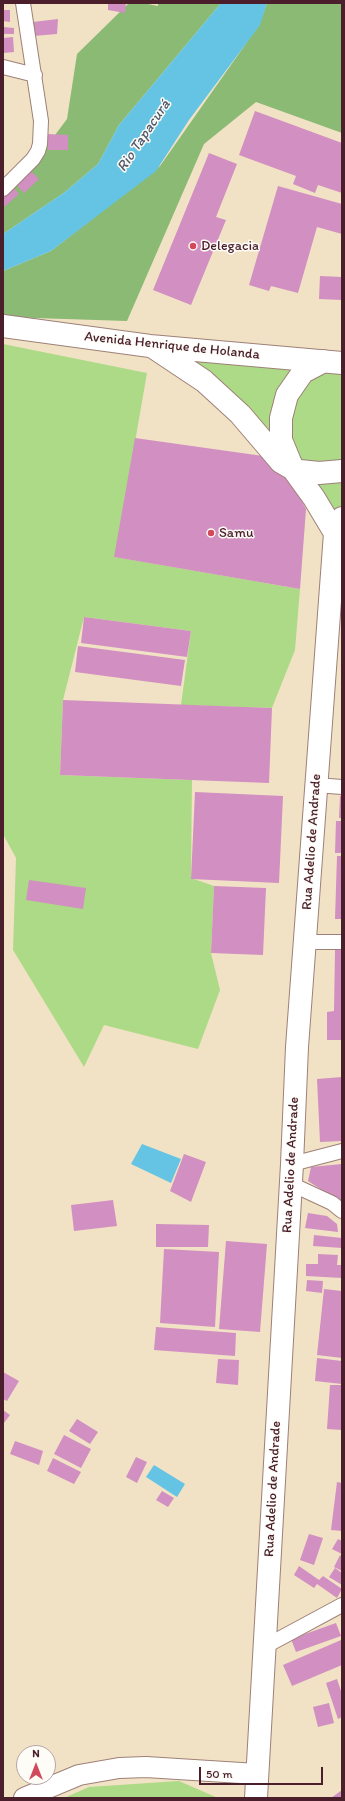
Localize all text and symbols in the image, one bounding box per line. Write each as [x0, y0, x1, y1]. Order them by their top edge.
water label: Rio Tapacurá [113, 97, 175, 175]
place label: Delegacia [201, 238, 259, 254]
marker: Delegacia [188, 241, 198, 251]
street label: Avenida Henrique de Holanda [83, 328, 261, 364]
place label: Samu [219, 525, 254, 541]
marker: Samu [206, 528, 216, 538]
street label: Rua Adelio de Andrade [299, 773, 325, 911]
street label: Rua Adelio de Andrade [279, 1096, 303, 1234]
street label: Rua Adelio de Andrade [261, 1420, 285, 1558]
north arrow [16, 1745, 56, 1785]
text: N [32, 1747, 40, 1760]
scale bar [201, 1759, 325, 1785]
text: 50 m [206, 1767, 232, 1781]

